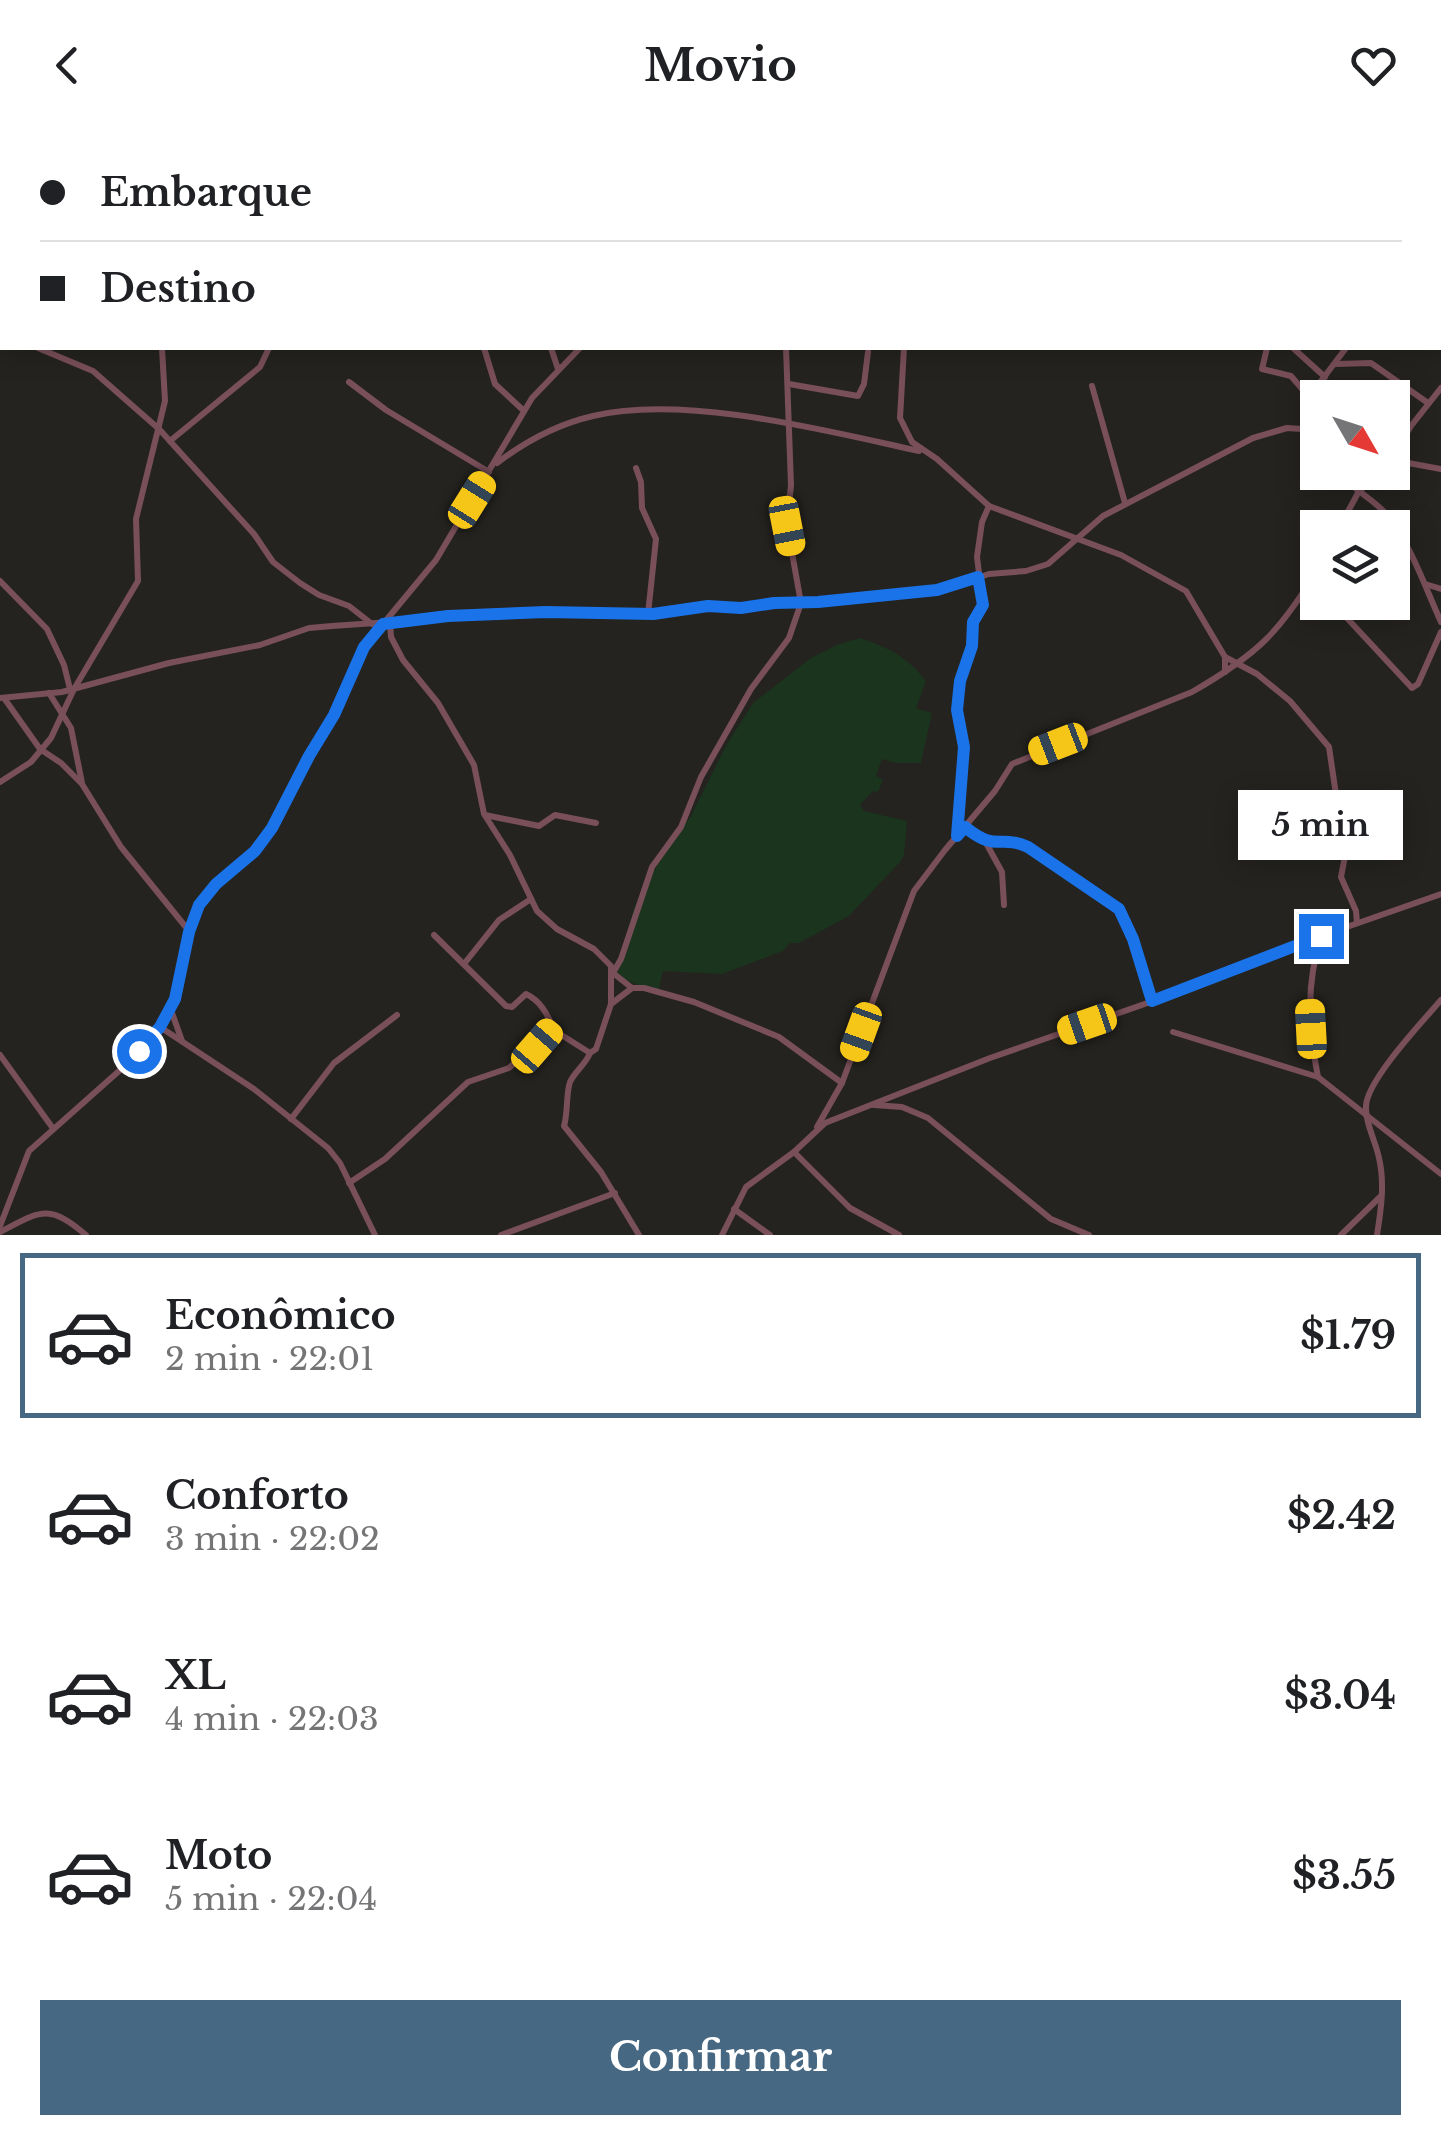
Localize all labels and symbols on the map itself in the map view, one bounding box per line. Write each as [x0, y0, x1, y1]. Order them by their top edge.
north arrow [1300, 380, 1410, 490]
car [443, 467, 501, 533]
car [767, 494, 807, 558]
car [1025, 719, 1091, 769]
callout: 5 min [1238, 791, 1404, 861]
route end [1299, 914, 1344, 959]
car [1294, 998, 1328, 1060]
car [837, 999, 885, 1065]
car [1054, 1000, 1120, 1048]
car [506, 1014, 568, 1078]
route start [117, 1029, 162, 1074]

